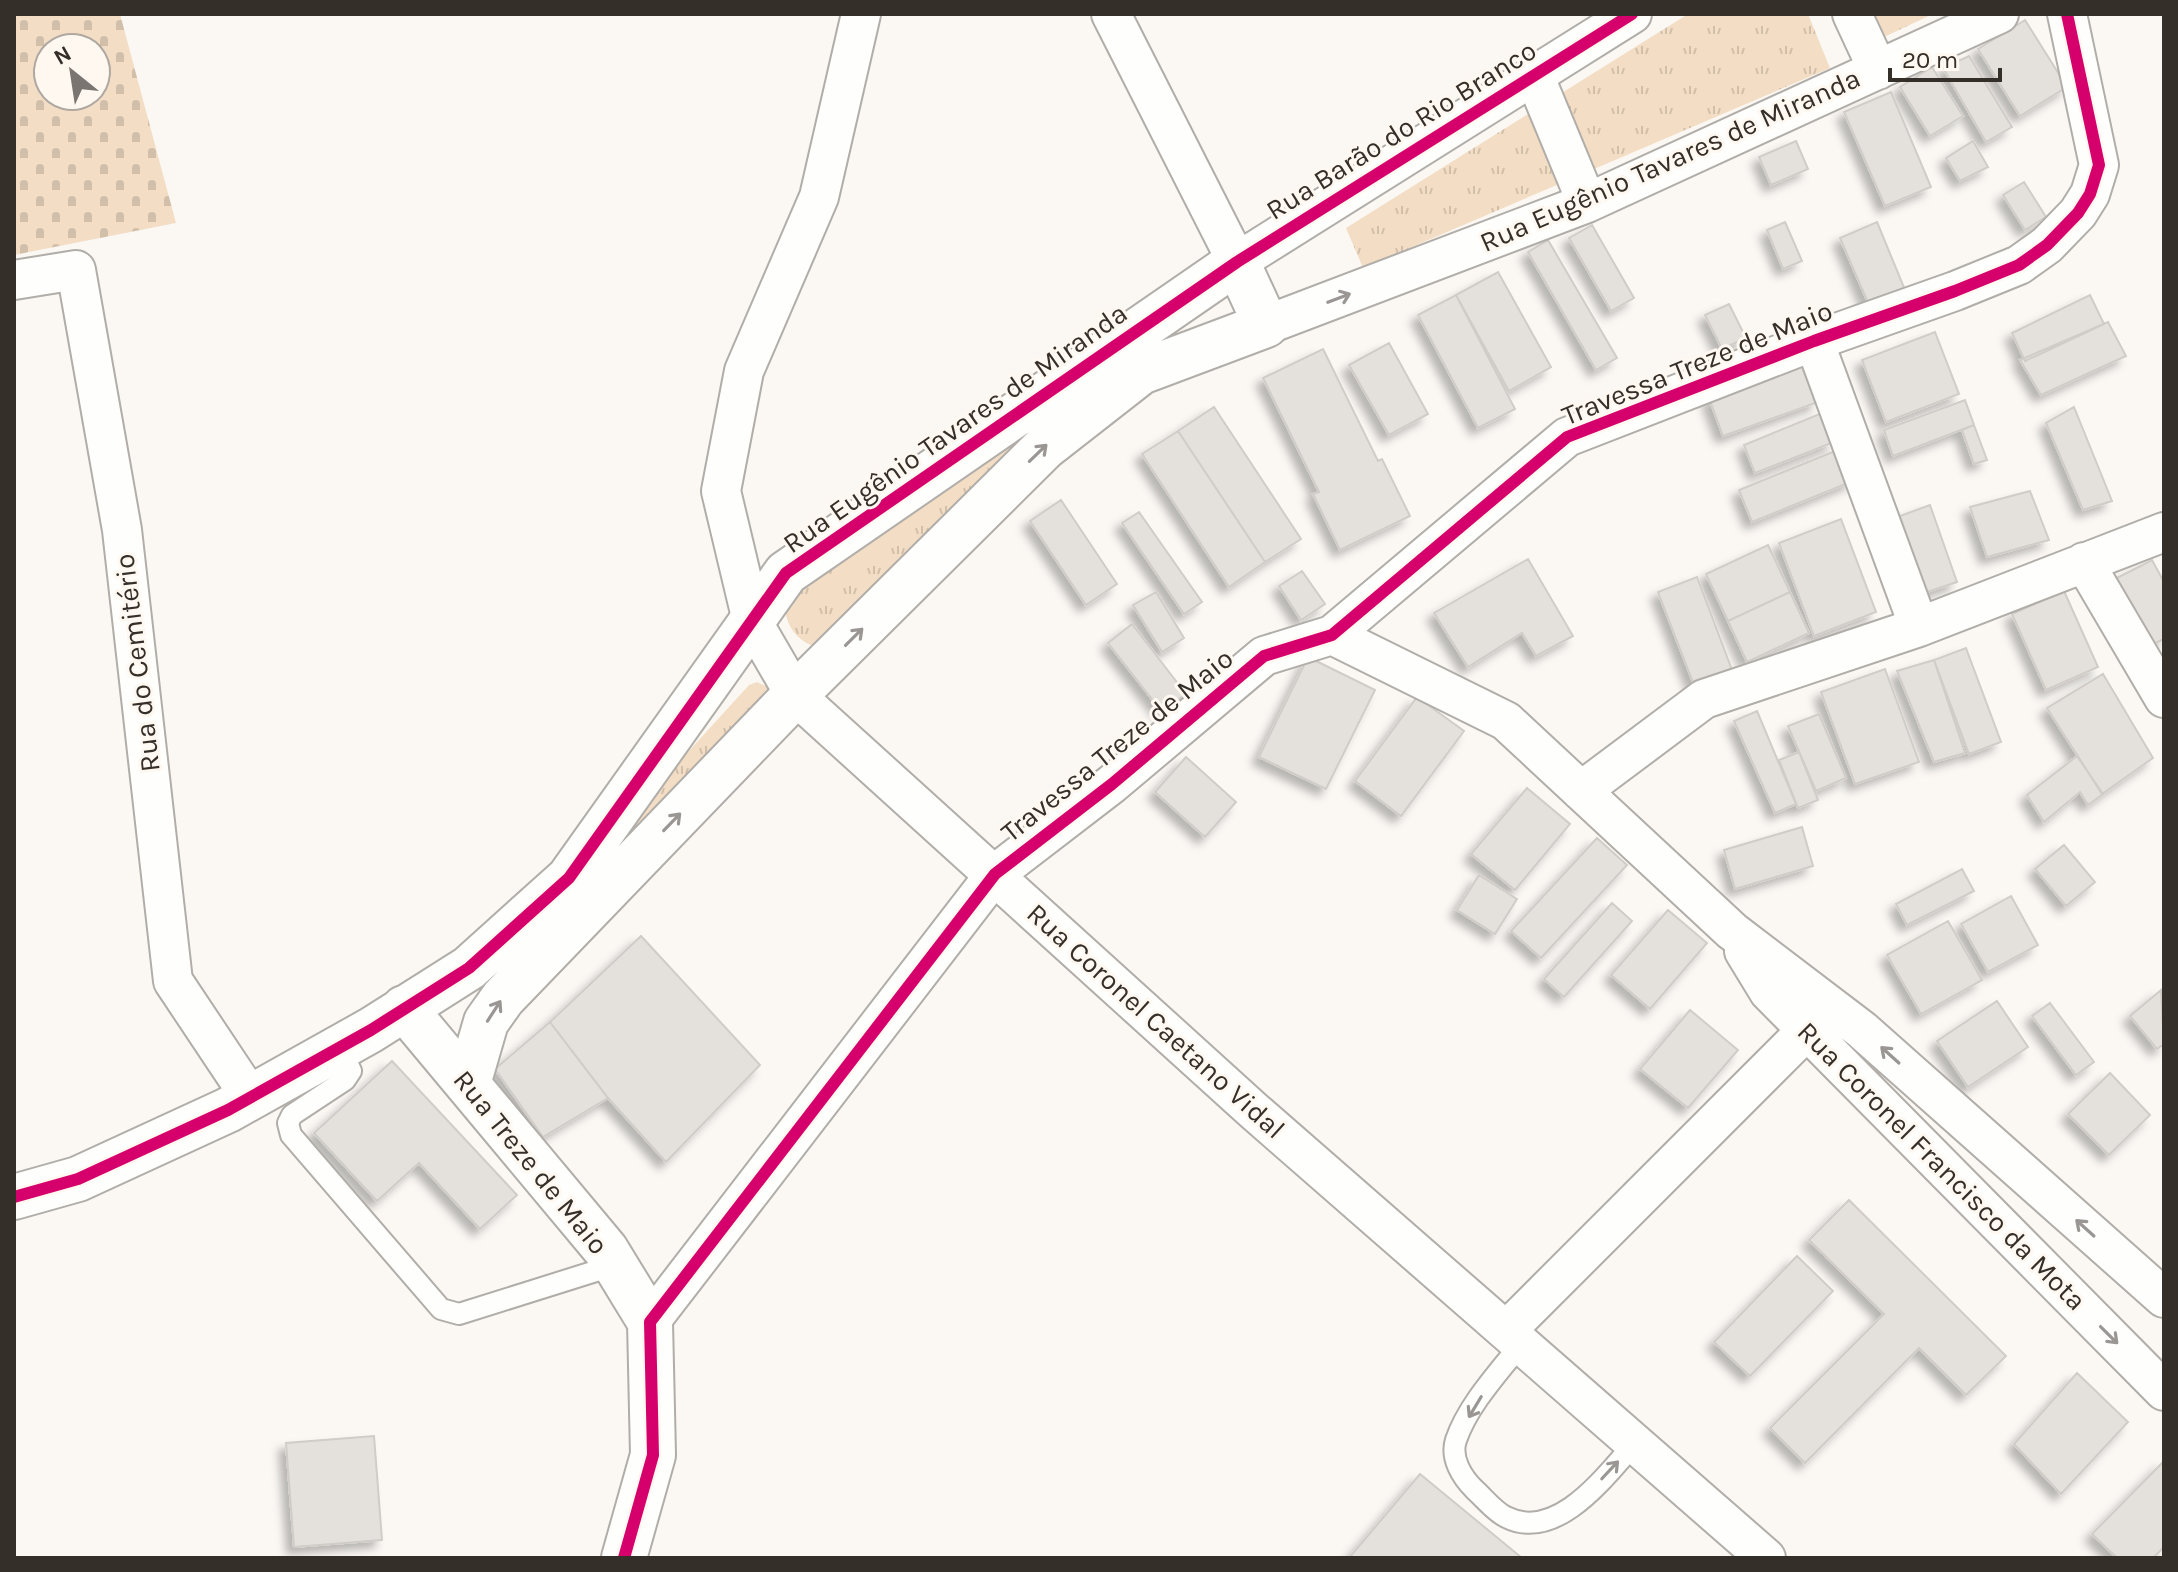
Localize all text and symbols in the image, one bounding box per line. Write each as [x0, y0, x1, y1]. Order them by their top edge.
north arrow [32, 32, 112, 112]
scale bar [1890, 32, 2000, 82]
street label: Rua Barão do Rio Branco [1260, 33, 1542, 227]
text: N [49, 40, 76, 71]
text: 20 m [1902, 46, 1958, 74]
street label: Rua Eugênio Tavares de Miranda [1475, 61, 1865, 259]
one-way arrow [1326, 290, 1351, 304]
street label: Travessa Treze de Maio [1557, 294, 1837, 432]
street label: Rua Eugênio Tavares de Miranda [777, 296, 1133, 560]
one-way arrow [1028, 444, 1048, 463]
street label: Rua do Cemitério [107, 552, 167, 774]
one-way arrow [844, 627, 864, 646]
street label: Travessa Treze de Maio [994, 641, 1240, 849]
one-way arrow [662, 813, 681, 833]
street label: Rua Coronel Caetano Vidal [1020, 896, 1292, 1146]
one-way arrow [486, 1001, 502, 1023]
street label: Rua Coronel Francisco da Mota [1791, 1015, 2093, 1317]
one-way arrow [1881, 1047, 1901, 1065]
street label: Rua Treze de Maio [447, 1063, 615, 1261]
one-way arrow [2075, 1219, 2095, 1237]
one-way arrow [2099, 1325, 2118, 1344]
one-way arrow [1466, 1395, 1483, 1417]
one-way arrow [1600, 1460, 1619, 1480]

